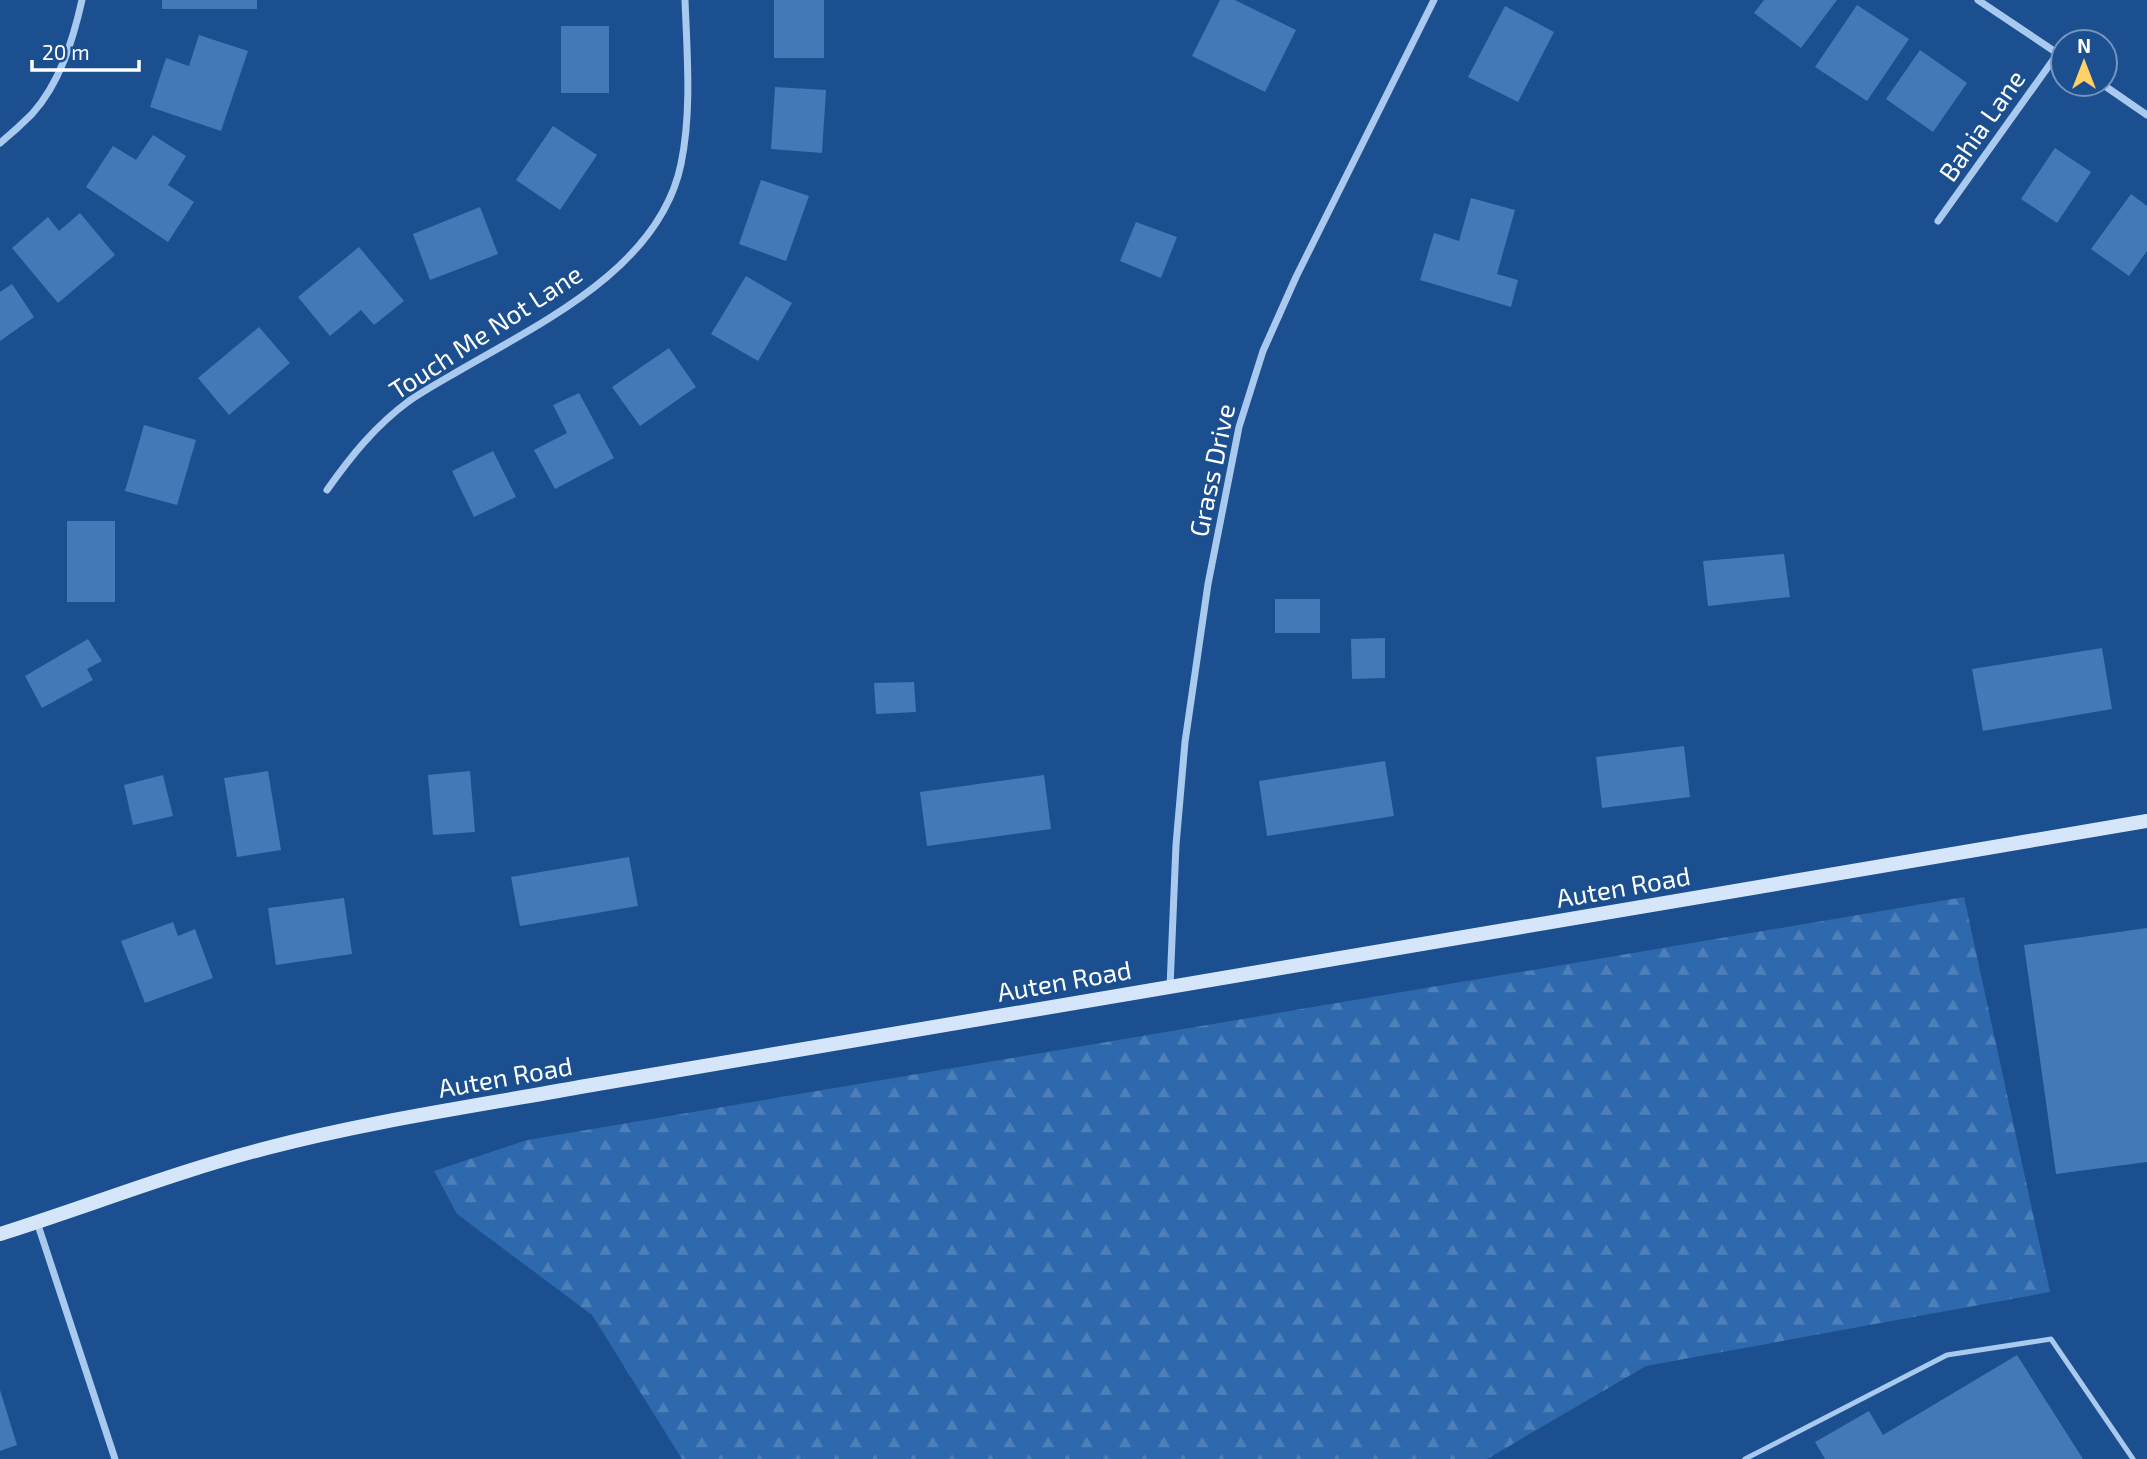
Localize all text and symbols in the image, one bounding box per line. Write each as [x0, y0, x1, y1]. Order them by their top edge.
scale bar [32, 28, 138, 72]
north arrow [2049, 28, 2119, 98]
text: N [2077, 34, 2091, 57]
text: 20 m [42, 39, 90, 64]
street label: Bahia Lane [1931, 63, 2031, 187]
street label: Touch Me Not Lane [383, 257, 587, 405]
street label: Grass Drive [1182, 401, 1240, 539]
street label: Auten Road [1554, 859, 1692, 913]
street label: Auten Road [995, 953, 1133, 1007]
street label: Auten Road [436, 1049, 574, 1103]

